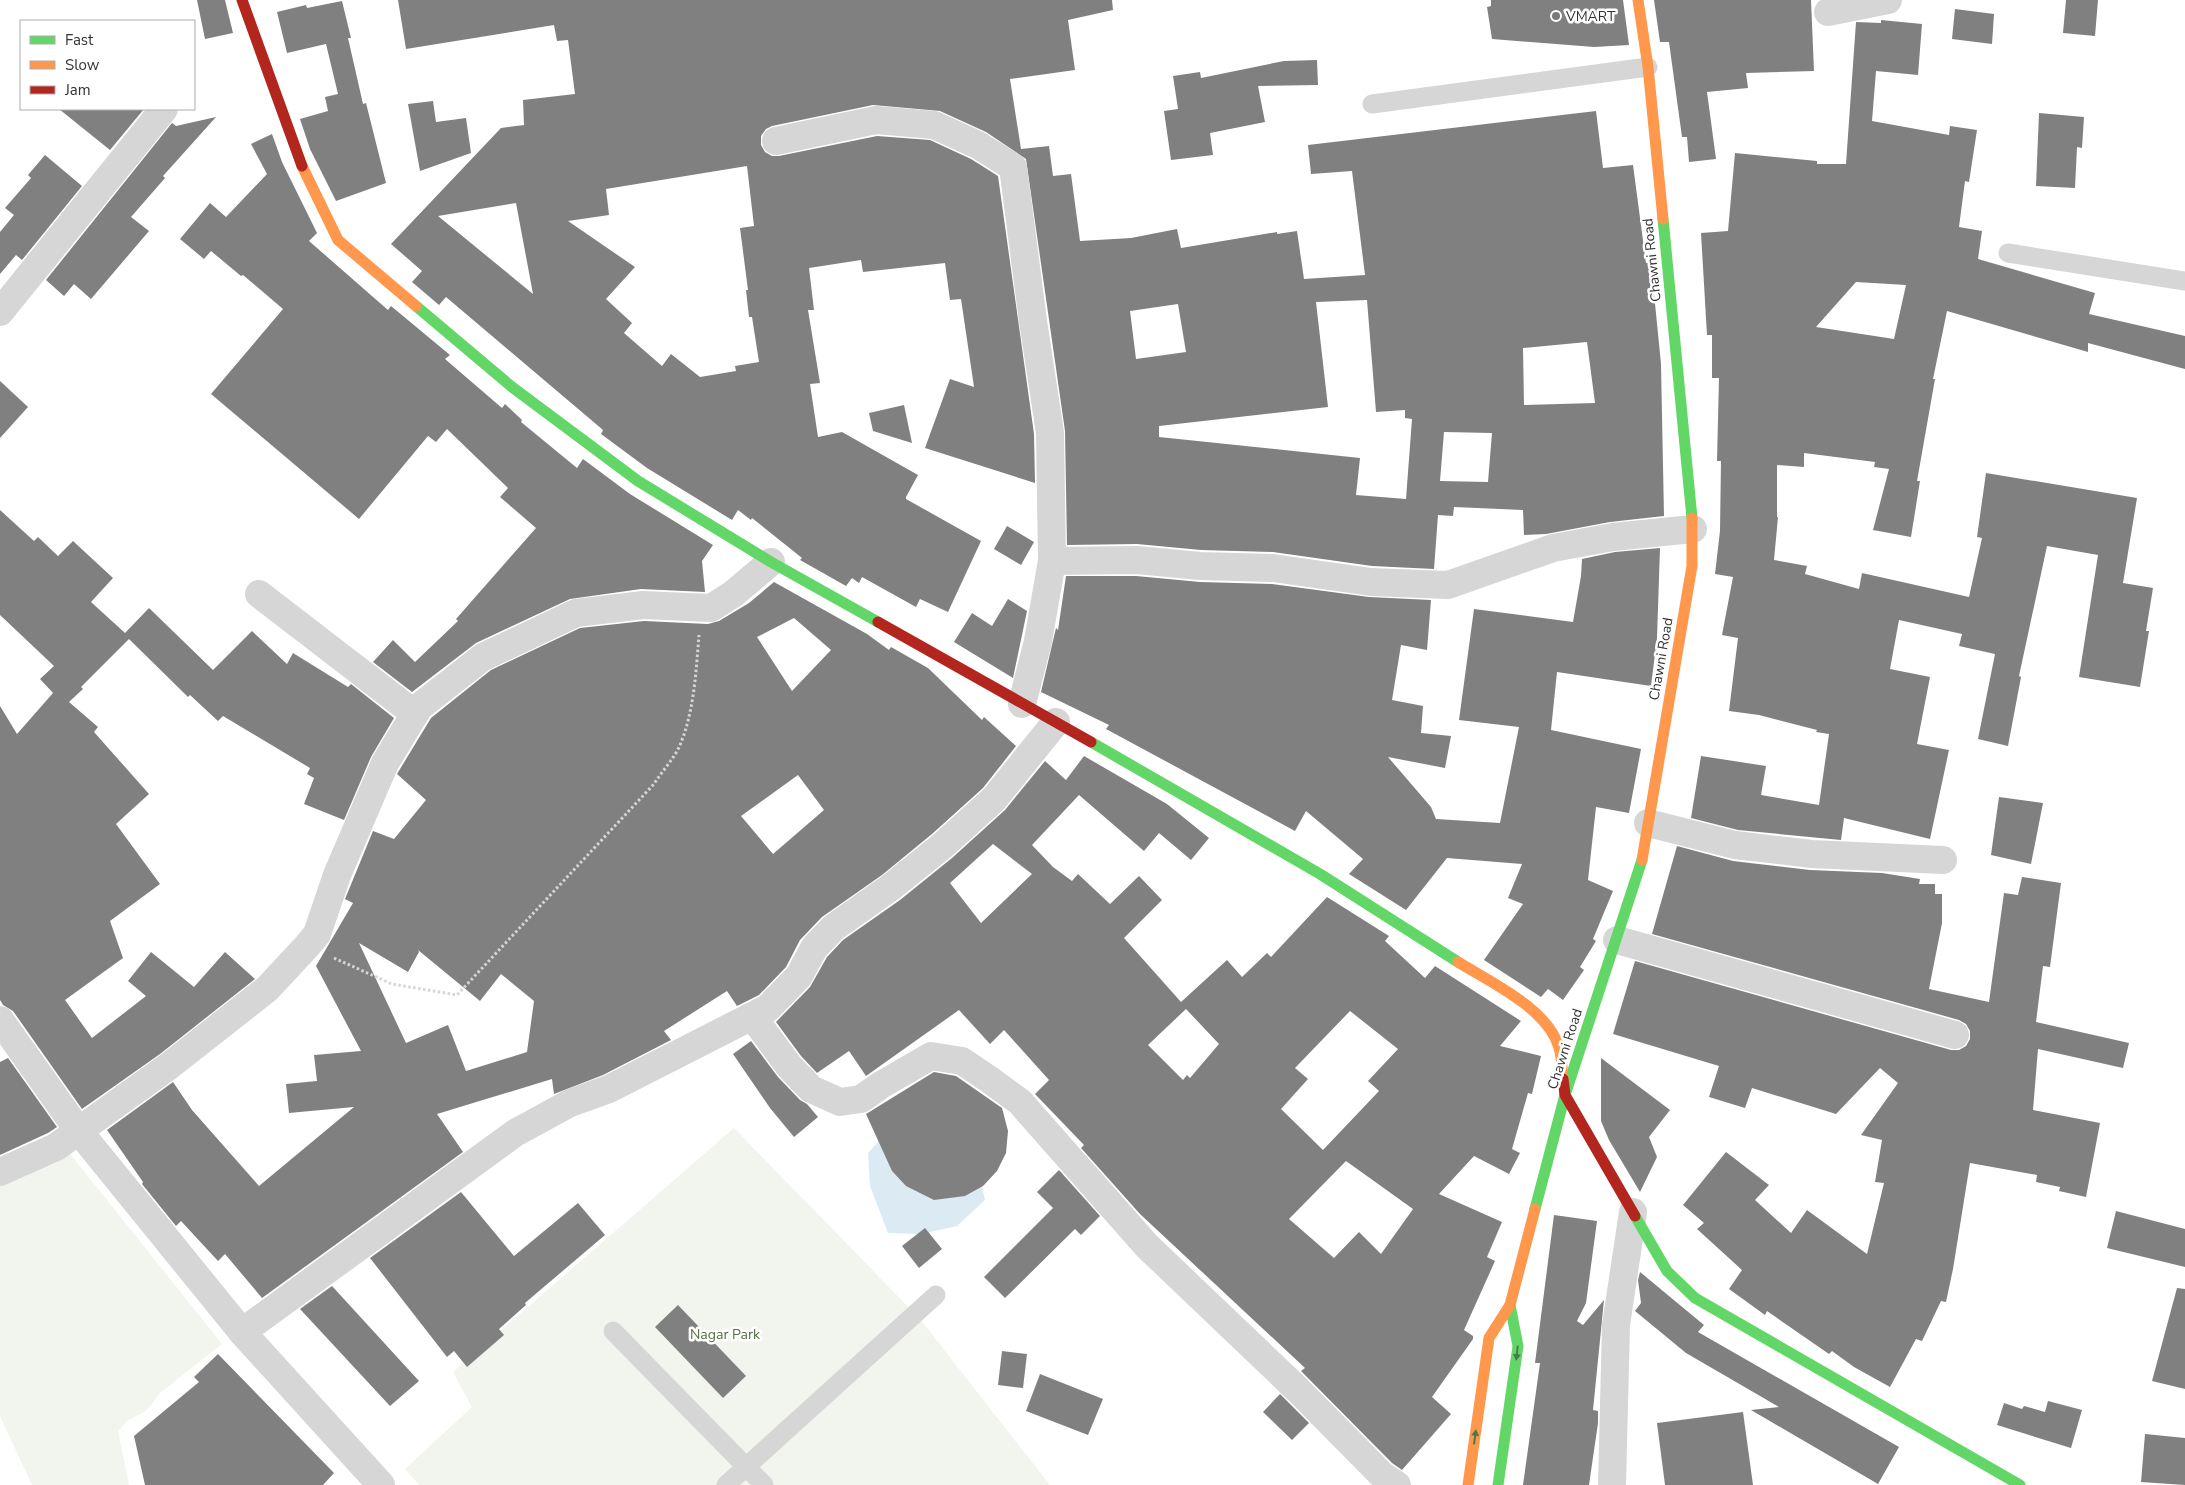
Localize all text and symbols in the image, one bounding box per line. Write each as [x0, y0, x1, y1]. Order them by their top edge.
place label: VMART [1565, 7, 1616, 26]
marker: VMART [1550, 10, 1562, 22]
legend [20, 20, 195, 110]
text: Fast [65, 30, 94, 50]
text: Slow [65, 55, 100, 75]
text: Jam [64, 80, 91, 100]
street label: Chawni Road [1638, 217, 1666, 303]
street label: Chawni Road [1644, 616, 1678, 702]
street label: Chawni Road [1543, 1006, 1587, 1092]
park label: Nagar Park [690, 1325, 761, 1344]
one-way arrow [1513, 1345, 1521, 1361]
one-way arrow [1471, 1428, 1479, 1444]

